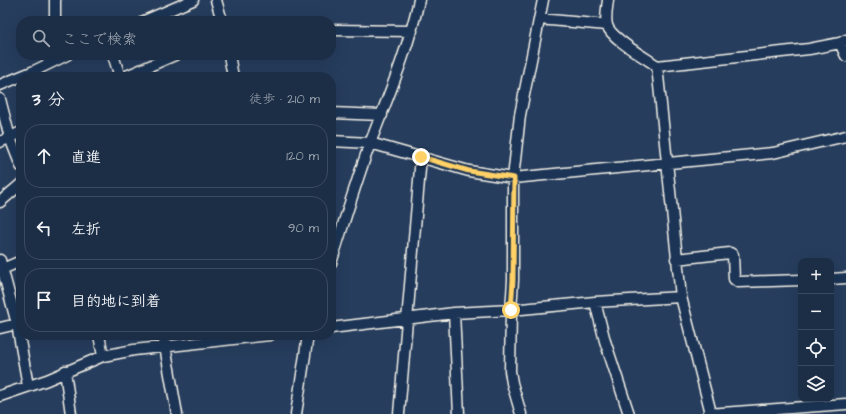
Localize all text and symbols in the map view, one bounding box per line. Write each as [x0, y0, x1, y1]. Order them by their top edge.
search box [16, 16, 336, 60]
icon: search [30, 27, 52, 49]
text: ここで検索 [62, 29, 137, 50]
text: 3 分 [32, 88, 64, 112]
text: 徒歩 · 210 m [249, 90, 320, 108]
icon: ahead [33, 145, 55, 167]
text: 直進 [71, 147, 101, 168]
text: 120 m [286, 147, 319, 165]
route end [412, 148, 430, 166]
icon: left [33, 217, 55, 239]
text: 左折 [71, 219, 101, 240]
text: 90 m [288, 219, 319, 237]
map controls [798, 258, 834, 402]
button: + [798, 258, 834, 294]
icon: arrive [33, 289, 55, 311]
text: 目的地に到着 [71, 291, 161, 312]
button: − [798, 294, 834, 330]
route start [502, 301, 520, 319]
button: locate [798, 330, 834, 366]
button: layers [798, 366, 834, 402]

